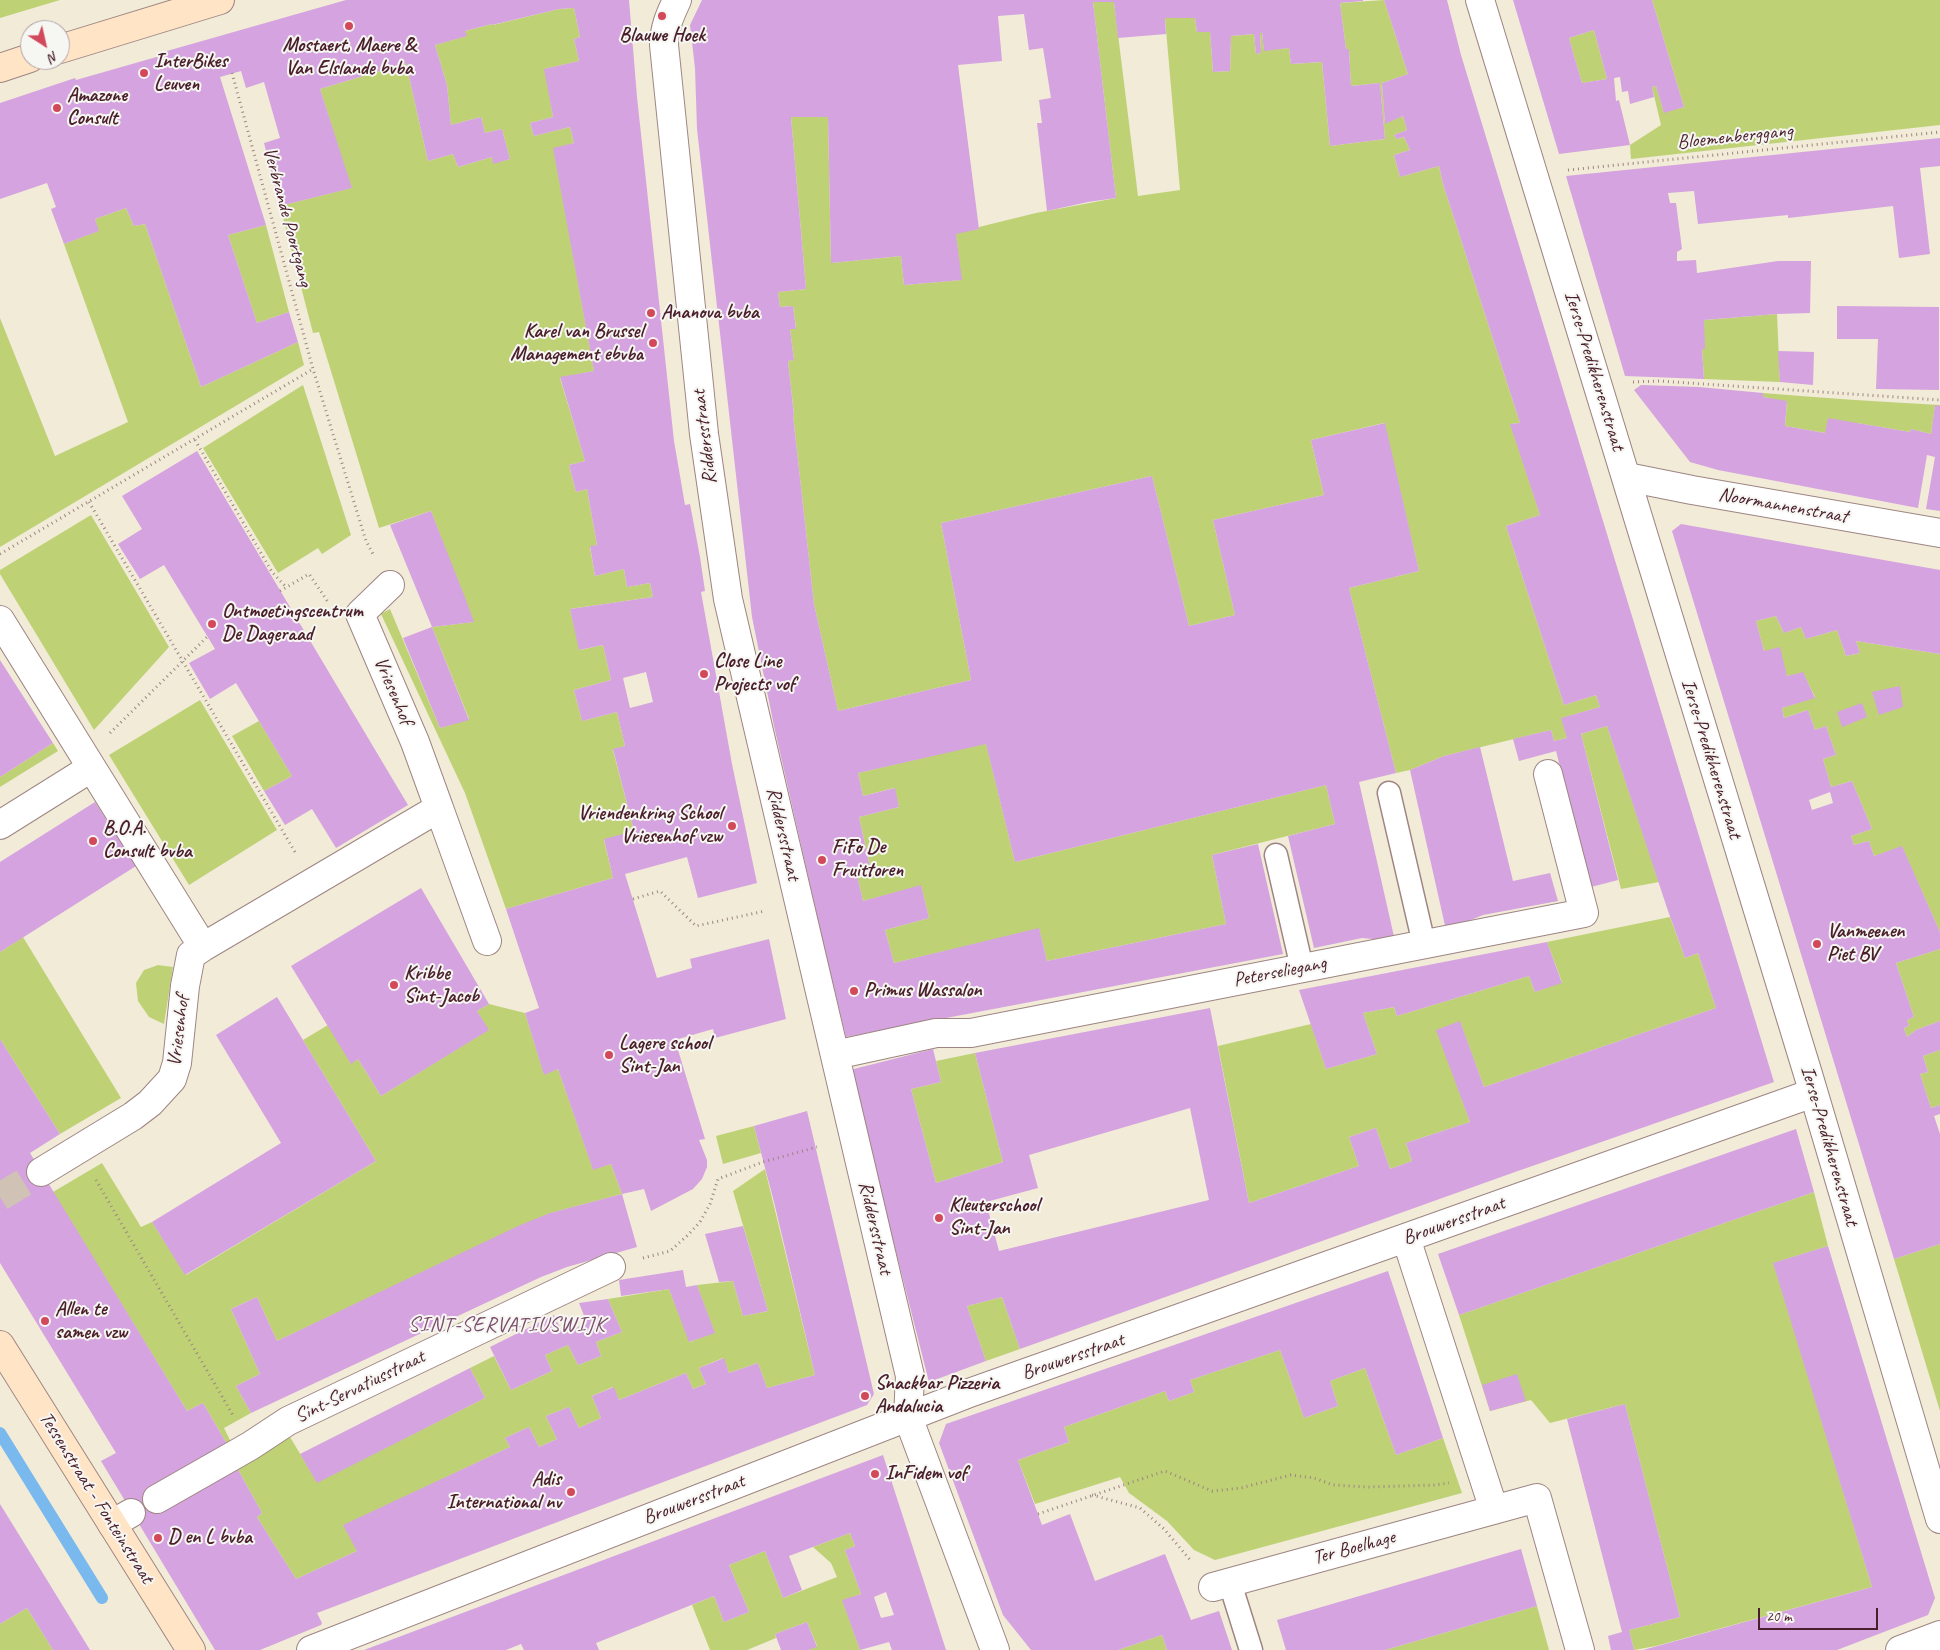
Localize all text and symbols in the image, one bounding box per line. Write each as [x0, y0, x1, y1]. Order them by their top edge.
marker: Blauwe Hoek [656, 10, 668, 22]
north arrow [20, 20, 70, 70]
marker: Mostaert, Maere & Van Elslande bvba [343, 20, 355, 32]
place label: Blauwe Hoek [619, 24, 705, 48]
place label: Mostaert, Maere & Van Elslande bvba [282, 34, 416, 81]
text: N [45, 47, 62, 66]
place label: InterBikes Leuven [154, 50, 227, 97]
marker: InterBikes Leuven [138, 67, 150, 79]
place label: Amazone Consult [67, 84, 127, 131]
marker: Amazone Consult [51, 102, 63, 114]
street label: Bloemenberggang [1676, 119, 1794, 155]
street label: Verbrande Poortgang [257, 145, 317, 289]
street label: Ierse-Predikherenstraat [1558, 289, 1630, 453]
place label: Ananova bvba [661, 301, 759, 325]
marker: Ananova bvba [645, 307, 657, 319]
place label: Karel van Brussel Management ebvba [510, 320, 643, 367]
marker: Karel van Brussel Management ebvba [647, 337, 659, 349]
street label: Riddersstraat [687, 388, 723, 486]
street label: Noormannenstraat [1717, 483, 1849, 529]
place label: Ontmoetingscentrum De Dageraad [222, 600, 363, 647]
marker: Ontmoetingscentrum De Dageraad [206, 618, 218, 630]
place label: Close Line Projects vof [714, 650, 795, 697]
street label: Vriesenhof [368, 653, 418, 729]
marker: Close Line Projects vof [698, 668, 710, 680]
street label: Ierse-Predikherenstraat [1675, 677, 1747, 841]
street label: Riddersstraat [761, 785, 805, 883]
place label: Vriendenkring School Vriesenhof vzw [578, 802, 722, 849]
place label: B.O.A. Consult bvba [103, 817, 192, 864]
marker: Vriendenkring School Vriesenhof vzw [726, 820, 738, 832]
marker: B.O.A. Consult bvba [87, 835, 99, 847]
place label: FiFo De Fruittoren [832, 836, 903, 883]
marker: FiFo De Fruittoren [816, 854, 828, 866]
place label: Vanmeenen Piet BV [1827, 920, 1905, 967]
marker: Vanmeenen Piet BV [1811, 938, 1823, 950]
street label: Peterseliegang [1232, 951, 1328, 993]
place label: Kribbe Sint-Jacob [404, 962, 479, 1009]
marker: Kribbe Sint-Jacob [388, 979, 400, 991]
place label: Primus Wassalon [864, 979, 982, 1003]
marker: Primus Wassalon [848, 985, 860, 997]
street label: Vriesenhof [163, 994, 195, 1068]
place label: Lagere school Sint-Jan [619, 1032, 711, 1079]
marker: Lagere school Sint-Jan [603, 1049, 615, 1061]
street label: Ierse-Predikherenstraat [1795, 1063, 1863, 1229]
street label: Riddersstraat [853, 1179, 897, 1277]
street label: Brouwersstraat [1400, 1191, 1508, 1251]
place label: Kleuterschool Sint-Jan [949, 1194, 1039, 1241]
marker: Kleuterschool Sint-Jan [933, 1212, 945, 1224]
place label: Allen te samen vzw [55, 1298, 127, 1345]
district label: SINT-SERVATIUSWIJK [408, 1312, 606, 1338]
marker: Allen te samen vzw [39, 1315, 51, 1327]
street label: Brouwersstraat [1019, 1328, 1127, 1386]
street label: Sint-Servatiusstraat [291, 1345, 429, 1429]
place label: Snackbar Pizzeria Andalucia [875, 1372, 999, 1419]
marker: Snackbar Pizzeria Andalucia [859, 1390, 871, 1402]
street label: Tessenstraat - Fonteinstraat [33, 1408, 159, 1588]
place label: InFidem vof [885, 1462, 966, 1486]
place label: Adis International nv [447, 1468, 561, 1515]
marker: InFidem vof [869, 1468, 881, 1480]
street label: Brouwersstraat [640, 1470, 748, 1530]
marker: Adis International nv [565, 1486, 577, 1498]
place label: D en L bvba [168, 1526, 252, 1550]
street label: Ter Boelhage [1310, 1526, 1398, 1570]
marker: D en L bvba [152, 1532, 164, 1544]
scale bar [1760, 1598, 1880, 1630]
text: 20 m [1766, 1607, 1792, 1626]

